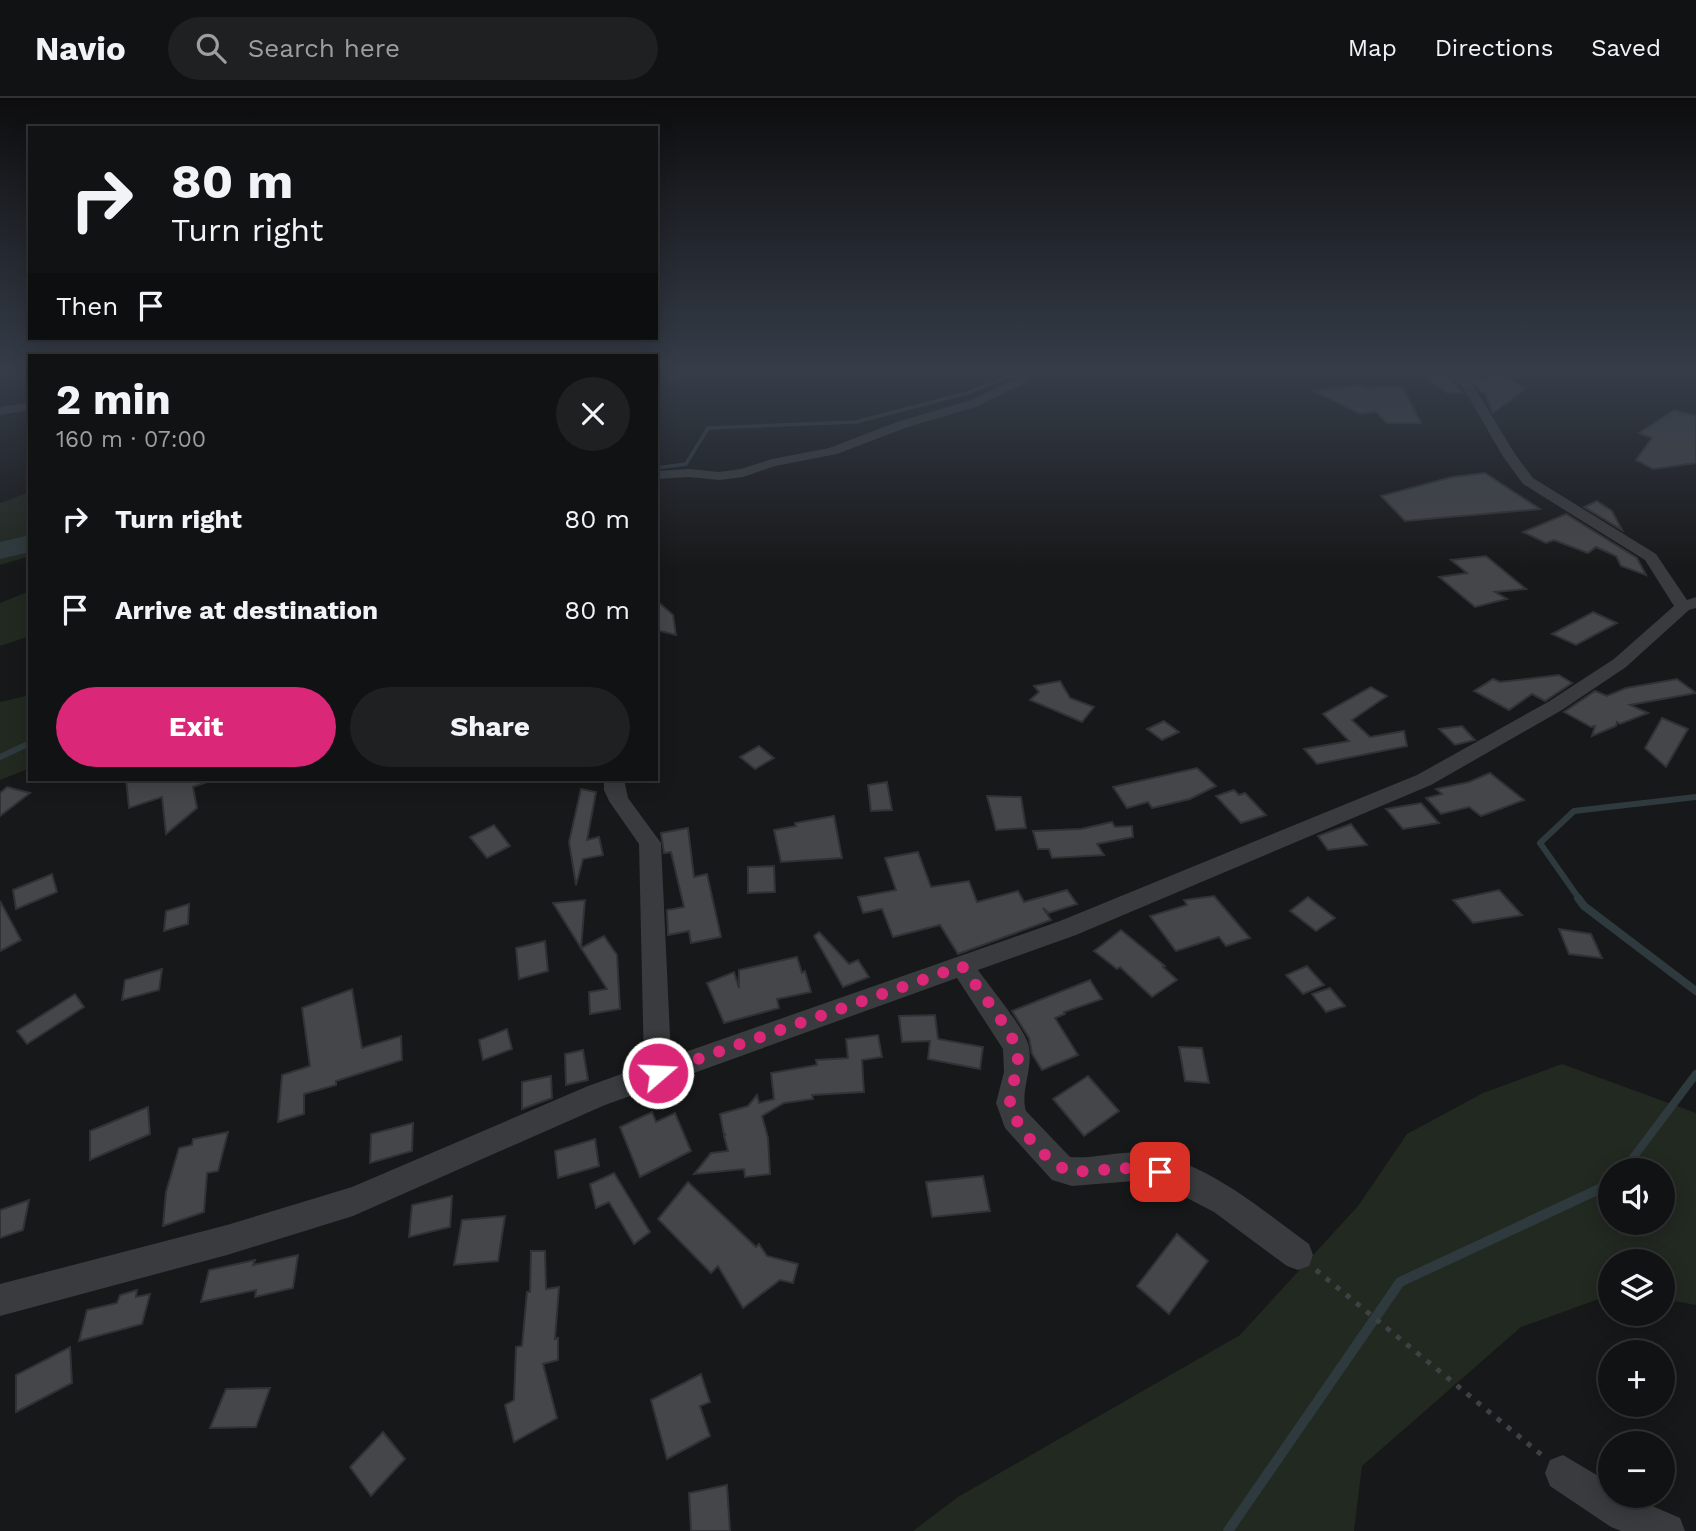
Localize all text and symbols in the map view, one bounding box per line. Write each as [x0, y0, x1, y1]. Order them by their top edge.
search box [168, 17, 658, 80]
text: Navio [35, 29, 126, 68]
icon: search [192, 29, 230, 67]
text: Search here [248, 33, 400, 63]
text: Map [1348, 34, 1397, 62]
text: Directions [1435, 34, 1553, 62]
text: Saved [1591, 34, 1661, 62]
text: 80 m [171, 152, 293, 210]
icon: right [56, 154, 147, 245]
text: Turn right [171, 211, 323, 249]
icon: arrive [132, 287, 170, 325]
text: Then [56, 291, 118, 321]
text: 2 min [56, 375, 171, 424]
button: close [556, 377, 630, 451]
text: 160 m · 07:00 [56, 426, 206, 453]
icon: right [56, 500, 94, 538]
text: Turn right [115, 504, 242, 534]
text: 80 m [564, 504, 630, 534]
icon: arrive [56, 591, 94, 629]
text: Arrive at destination [115, 595, 378, 625]
text: 80 m [564, 595, 630, 625]
button: Exit [56, 687, 336, 767]
button: Share [350, 687, 630, 767]
position arrow [621, 1036, 695, 1110]
pin [1130, 1142, 1190, 1202]
icon: arrive [1141, 1153, 1179, 1191]
map controls [1598, 1158, 1675, 1508]
button: sound [1598, 1158, 1675, 1235]
button: layers [1598, 1249, 1675, 1326]
button: + [1598, 1340, 1675, 1417]
button: − [1598, 1431, 1675, 1508]

